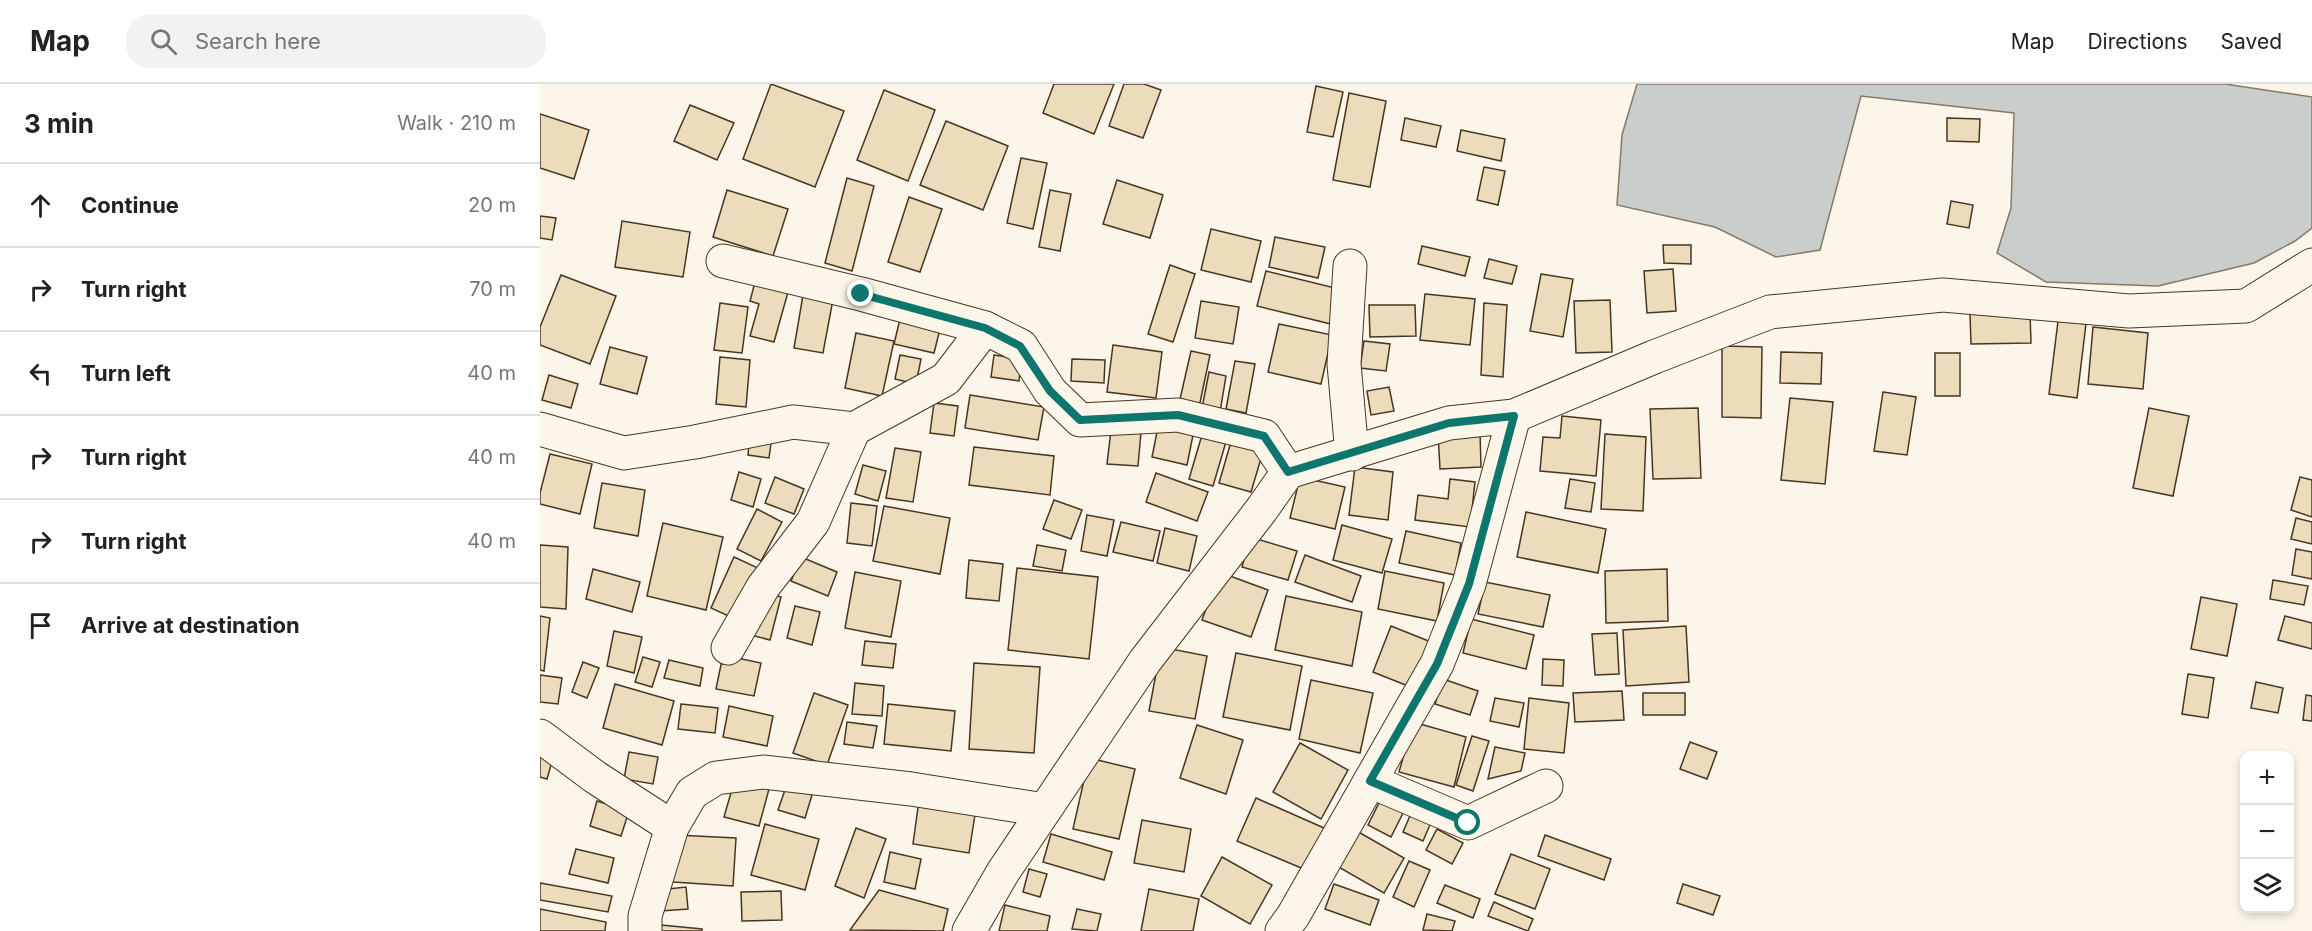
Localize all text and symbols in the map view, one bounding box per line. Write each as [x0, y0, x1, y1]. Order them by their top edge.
search box [126, 14, 546, 68]
text: Map [30, 24, 90, 58]
icon: search [147, 25, 180, 58]
text: Search here [195, 28, 321, 54]
text: Map [2011, 29, 2054, 54]
text: Directions [2087, 29, 2188, 54]
text: Saved [2221, 29, 2282, 54]
text: 3 min [24, 108, 94, 139]
text: Walk · 210 m [397, 111, 516, 135]
icon: ahead [24, 189, 57, 222]
text: Continue [81, 192, 179, 218]
text: 20 m [468, 193, 516, 217]
icon: right [24, 273, 57, 306]
text: Turn right [81, 276, 187, 302]
text: 70 m [469, 277, 516, 301]
route end [847, 280, 873, 306]
icon: left [24, 357, 57, 390]
text: Turn left [81, 360, 171, 386]
text: 40 m [467, 361, 516, 385]
icon: right [24, 441, 57, 474]
text: Turn right [81, 444, 187, 470]
text: 40 m [467, 445, 516, 469]
icon: right [24, 525, 57, 558]
text: Turn right [81, 528, 187, 554]
text: 40 m [467, 529, 516, 553]
icon: arrive [24, 609, 57, 642]
text: Arrive at destination [81, 612, 300, 638]
map controls [2240, 751, 2294, 913]
button: + [2240, 751, 2294, 805]
button: − [2240, 805, 2294, 859]
route start [1454, 809, 1480, 835]
button: layers [2240, 859, 2294, 913]

